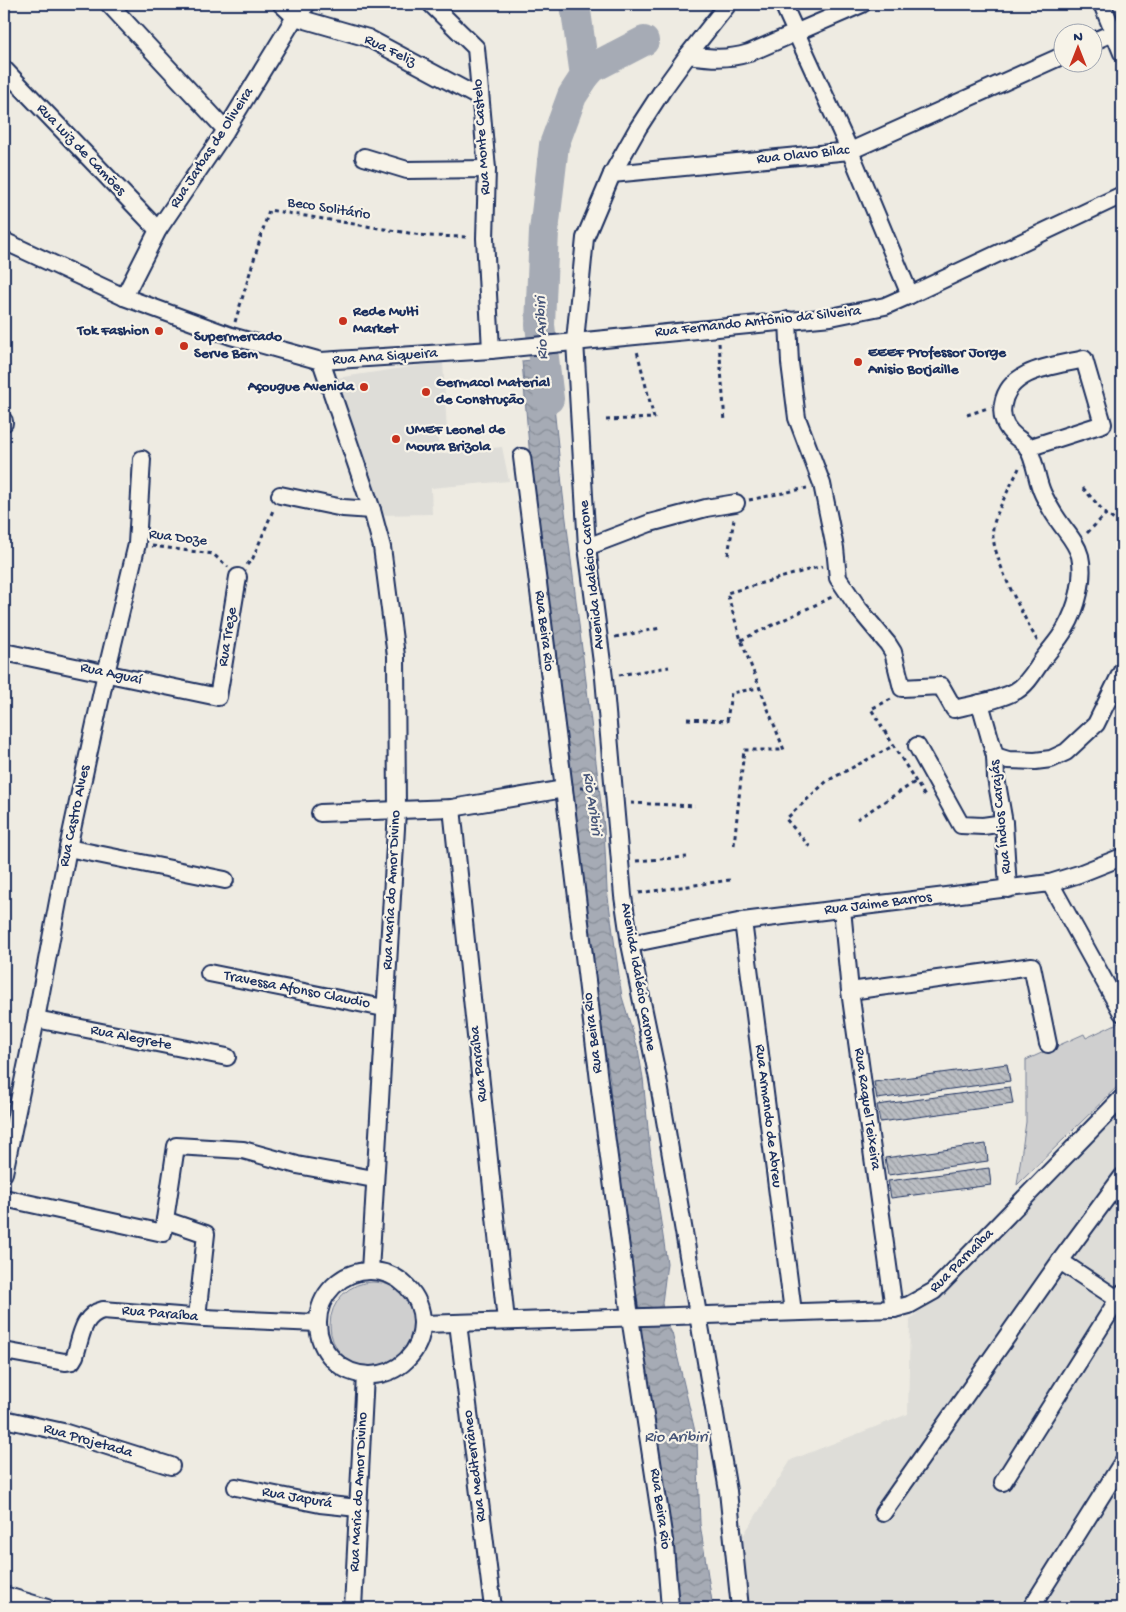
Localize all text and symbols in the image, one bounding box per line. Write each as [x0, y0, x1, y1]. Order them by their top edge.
north arrow [1054, 22, 1104, 72]
text: N [1073, 29, 1083, 46]
street label: Rua Feliz [361, 31, 419, 71]
street label: Rua Monte Castelo [469, 78, 495, 196]
street label: Rua Jarbas de Oliveira [166, 84, 258, 212]
street label: Rua Luiz de Camões [33, 100, 130, 200]
street label: Rua Olavo Bilac [756, 141, 851, 169]
street label: Beco Solitário [285, 193, 372, 224]
water label: Rio Aribiri [532, 294, 554, 360]
street label: Rua Fernando Antônio da Silveira [654, 302, 863, 342]
place label: Rede Multi Market [352, 303, 419, 338]
marker: Rede Multi Market [337, 315, 349, 327]
place label: Tok Fashion [76, 322, 150, 340]
marker: Tok Fashion [153, 325, 165, 337]
place label: Supermercado Serve Bem [194, 328, 282, 363]
marker: Supermercado Serve Bem [178, 340, 190, 352]
street label: Rua Ana Siqueira [332, 344, 439, 370]
place label: EEEF Professor Jorge Anisio Borjaille [867, 344, 1007, 379]
marker: EEEF Professor Jorge Anisio Borjaille [852, 356, 864, 368]
place label: Germacol Material de Construção [436, 374, 551, 409]
place label: Açougue Avenida [247, 378, 355, 396]
marker: Açougue Avenida [358, 381, 370, 393]
marker: Germacol Material de Construção [420, 386, 432, 398]
place label: UMEF Leonel de Moura Brizola [406, 421, 506, 456]
marker: UMEF Leonel de Moura Brizola [390, 433, 402, 445]
street label: Avenida Idalécio Carone [575, 499, 609, 651]
street label: Rua Doze [148, 525, 208, 551]
street label: Rua Beira Rio [530, 589, 558, 673]
street label: Rua Treze [214, 606, 242, 668]
street label: Rua Aguaí [78, 659, 144, 689]
street label: Rua Índios Carajás [986, 759, 1016, 875]
street label: Rua Castro Alves [55, 763, 95, 869]
water label: Rio Aribiri [577, 771, 605, 838]
street label: Rua Maria do Amor Divino [379, 809, 405, 970]
street label: Rua Jaime Barros [823, 888, 933, 920]
street label: Avenida Idalécio Carone [616, 902, 660, 1053]
street label: Travessa Afonso Claudio [221, 967, 372, 1013]
street label: Rua Beira Rio [579, 991, 607, 1075]
street label: Rua Alegrete [89, 1021, 173, 1055]
street label: Rua Paraíba [466, 1024, 492, 1103]
street label: Rua Armando de Abreu [750, 1043, 786, 1189]
street label: Rua Raquel Teixeira [850, 1047, 885, 1172]
street label: Rua Parnaíba [926, 1225, 998, 1297]
street label: Rua Paraíba [121, 1302, 200, 1326]
street label: Rua Mediterrâneo [459, 1409, 491, 1523]
street label: Rua Maria do Amor Divino [346, 1411, 372, 1572]
street label: Rua Projetada [41, 1420, 135, 1462]
water label: Rio Aribiri [644, 1429, 709, 1448]
street label: Rua Beira Rio [645, 1467, 675, 1551]
street label: Rua Japurá [260, 1483, 334, 1513]

